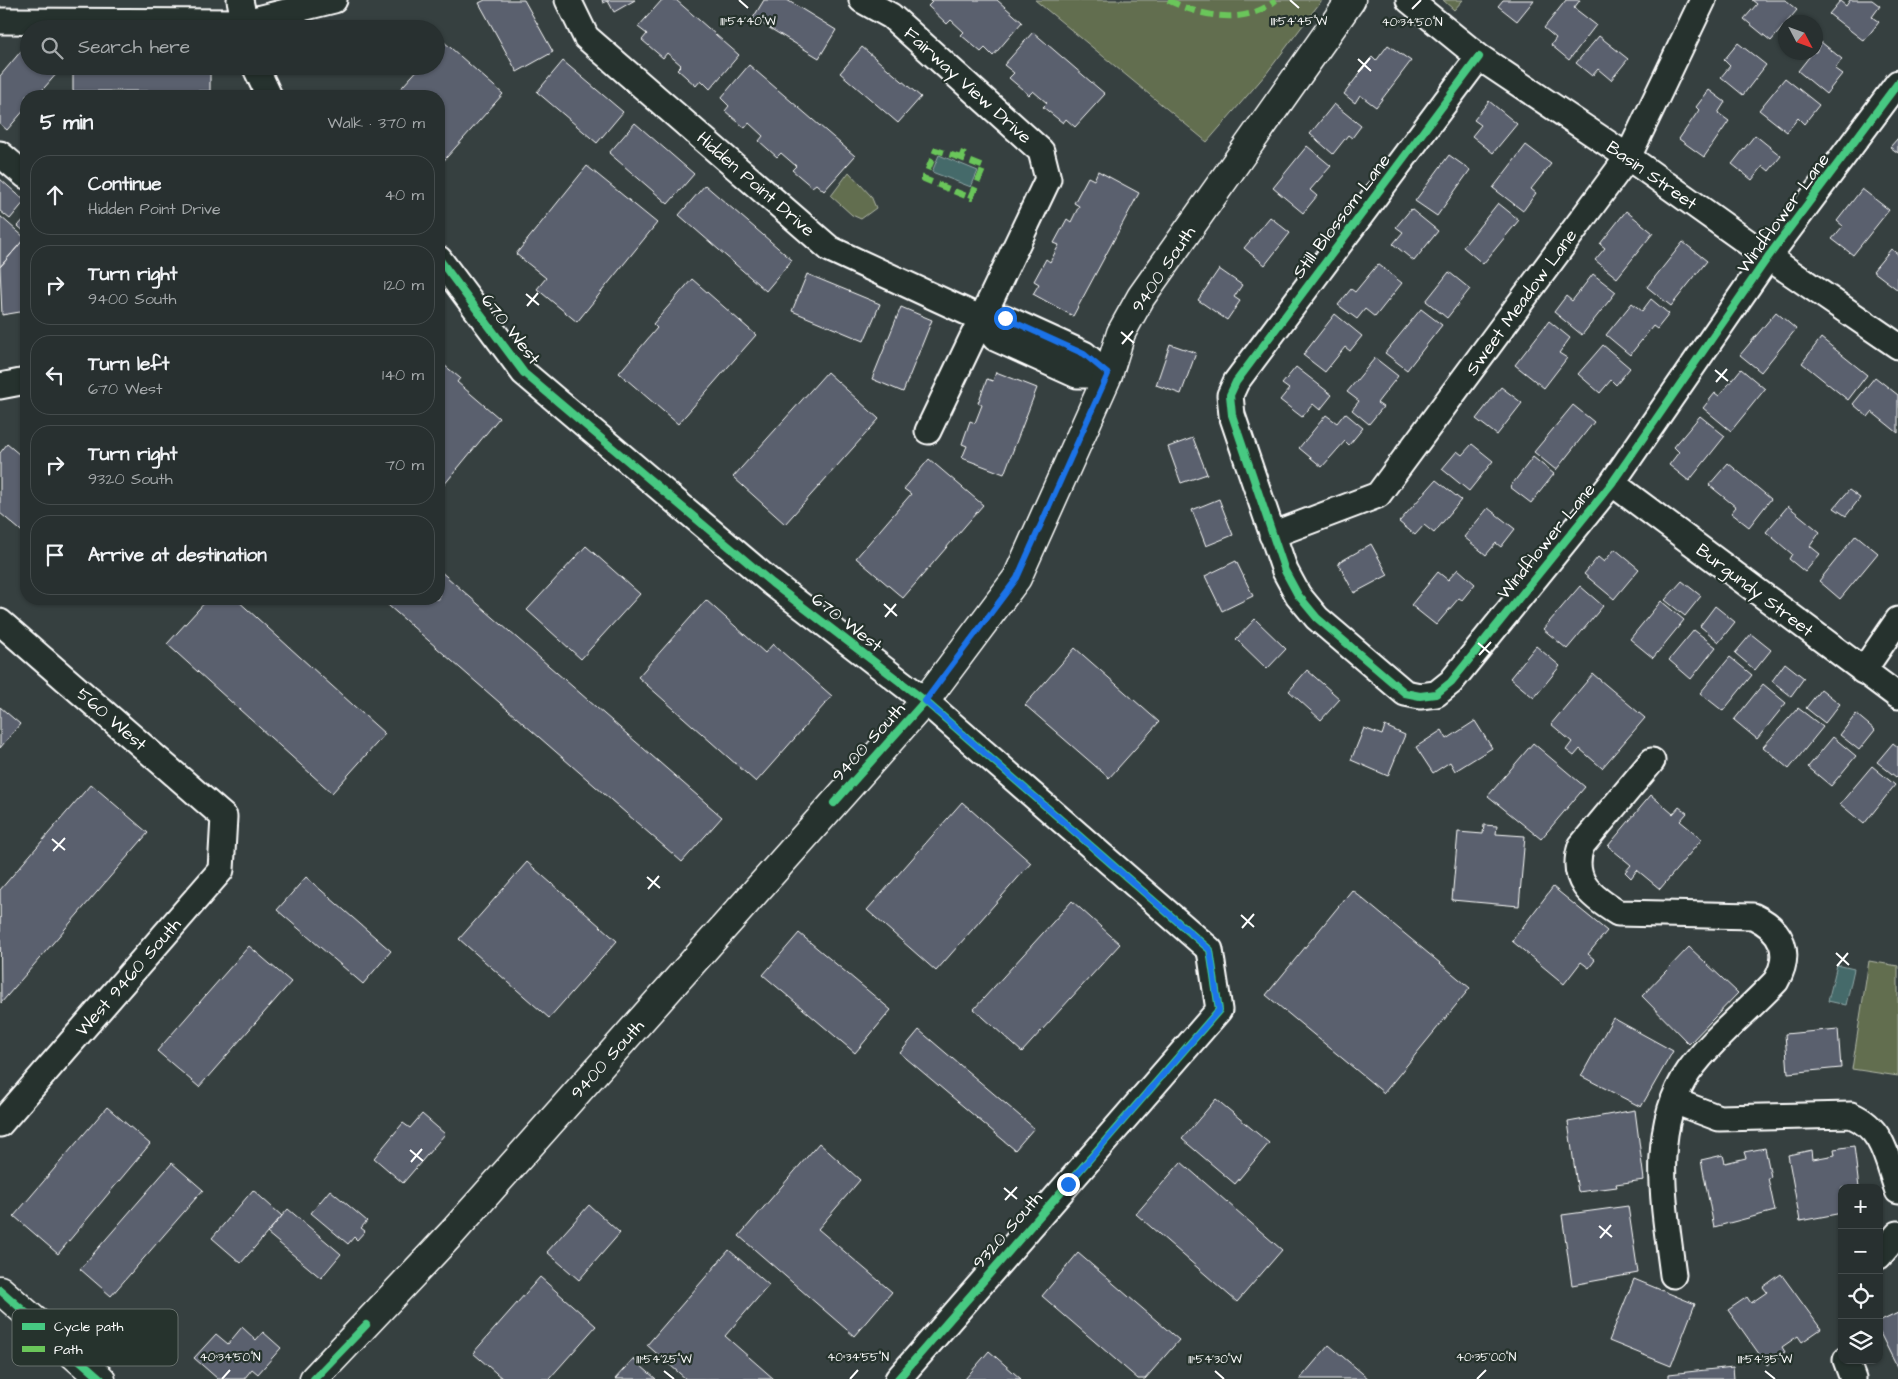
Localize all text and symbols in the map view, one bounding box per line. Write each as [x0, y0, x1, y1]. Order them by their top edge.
text: 111°54'40"W [720, 13, 777, 30]
text: 111°54'45"W [1271, 13, 1328, 30]
text: 40°34'50"N [1381, 14, 1443, 31]
north arrow [1778, 15, 1823, 60]
search box [20, 20, 445, 75]
street label: Fairway View Drive [898, 21, 1037, 150]
icon: search [38, 34, 66, 62]
text: Search here [78, 34, 190, 61]
text: 5 min [40, 108, 93, 137]
text: Walk · 370 m [327, 112, 425, 134]
street label: Hidden Point Drive [691, 126, 820, 243]
street label: Basin Street [1601, 135, 1703, 216]
street label: Windflower Lane [1731, 148, 1836, 279]
street label: Still Blossom Lane [1286, 149, 1397, 284]
text: Continue [88, 171, 162, 198]
icon: ahead [41, 181, 69, 209]
text: 40 m [384, 184, 424, 206]
text: Hidden Point Drive [88, 198, 221, 220]
street label: 9400 South [1125, 221, 1202, 317]
street label: Sweet Meadow Lane [1460, 224, 1583, 381]
text: Turn right [88, 261, 177, 288]
icon: right [41, 271, 69, 299]
text: 120 m [384, 274, 424, 296]
text: 9400 South [88, 288, 176, 310]
street label: 670 West [475, 289, 547, 371]
route start [994, 307, 1017, 330]
text: Turn left [88, 351, 169, 378]
icon: left [41, 361, 69, 389]
text: 140 m [382, 364, 424, 386]
text: 670 West [88, 378, 163, 400]
text: Turn right [88, 441, 177, 468]
icon: right [41, 451, 69, 479]
text: 70 m [385, 454, 424, 476]
text: 9320 South [88, 468, 173, 490]
street label: Windflower Lane [1492, 478, 1601, 605]
street label: Burgundy Street [1690, 538, 1819, 644]
icon: arrive [41, 541, 69, 569]
text: Arrive at destination [88, 542, 267, 569]
street label: 670 West [806, 587, 888, 659]
street label: 560 West [71, 682, 153, 757]
street label: 9400 South [826, 697, 911, 788]
street label: West 9460 South [70, 913, 187, 1042]
street label: 9400 South [565, 1014, 650, 1105]
route end [1057, 1173, 1080, 1196]
map controls [1838, 1184, 1883, 1364]
button: + [1838, 1184, 1883, 1229]
street label: 9320 South [967, 1186, 1048, 1274]
button: − [1838, 1229, 1883, 1274]
button: locate [1838, 1274, 1883, 1319]
legend [12, 1309, 178, 1366]
text: Cycle path [54, 1317, 123, 1337]
button: layers [1838, 1319, 1883, 1364]
text: Path [54, 1340, 83, 1360]
text: 40°34'50"N [199, 1349, 261, 1366]
text: 40°34'55"N [827, 1349, 889, 1366]
text: 40°35'00"N [1456, 1349, 1517, 1366]
text: 111°54'25"W [636, 1351, 692, 1368]
text: 111°54'30"W [1188, 1351, 1243, 1368]
text: 111°54'35"W [1738, 1351, 1793, 1368]

